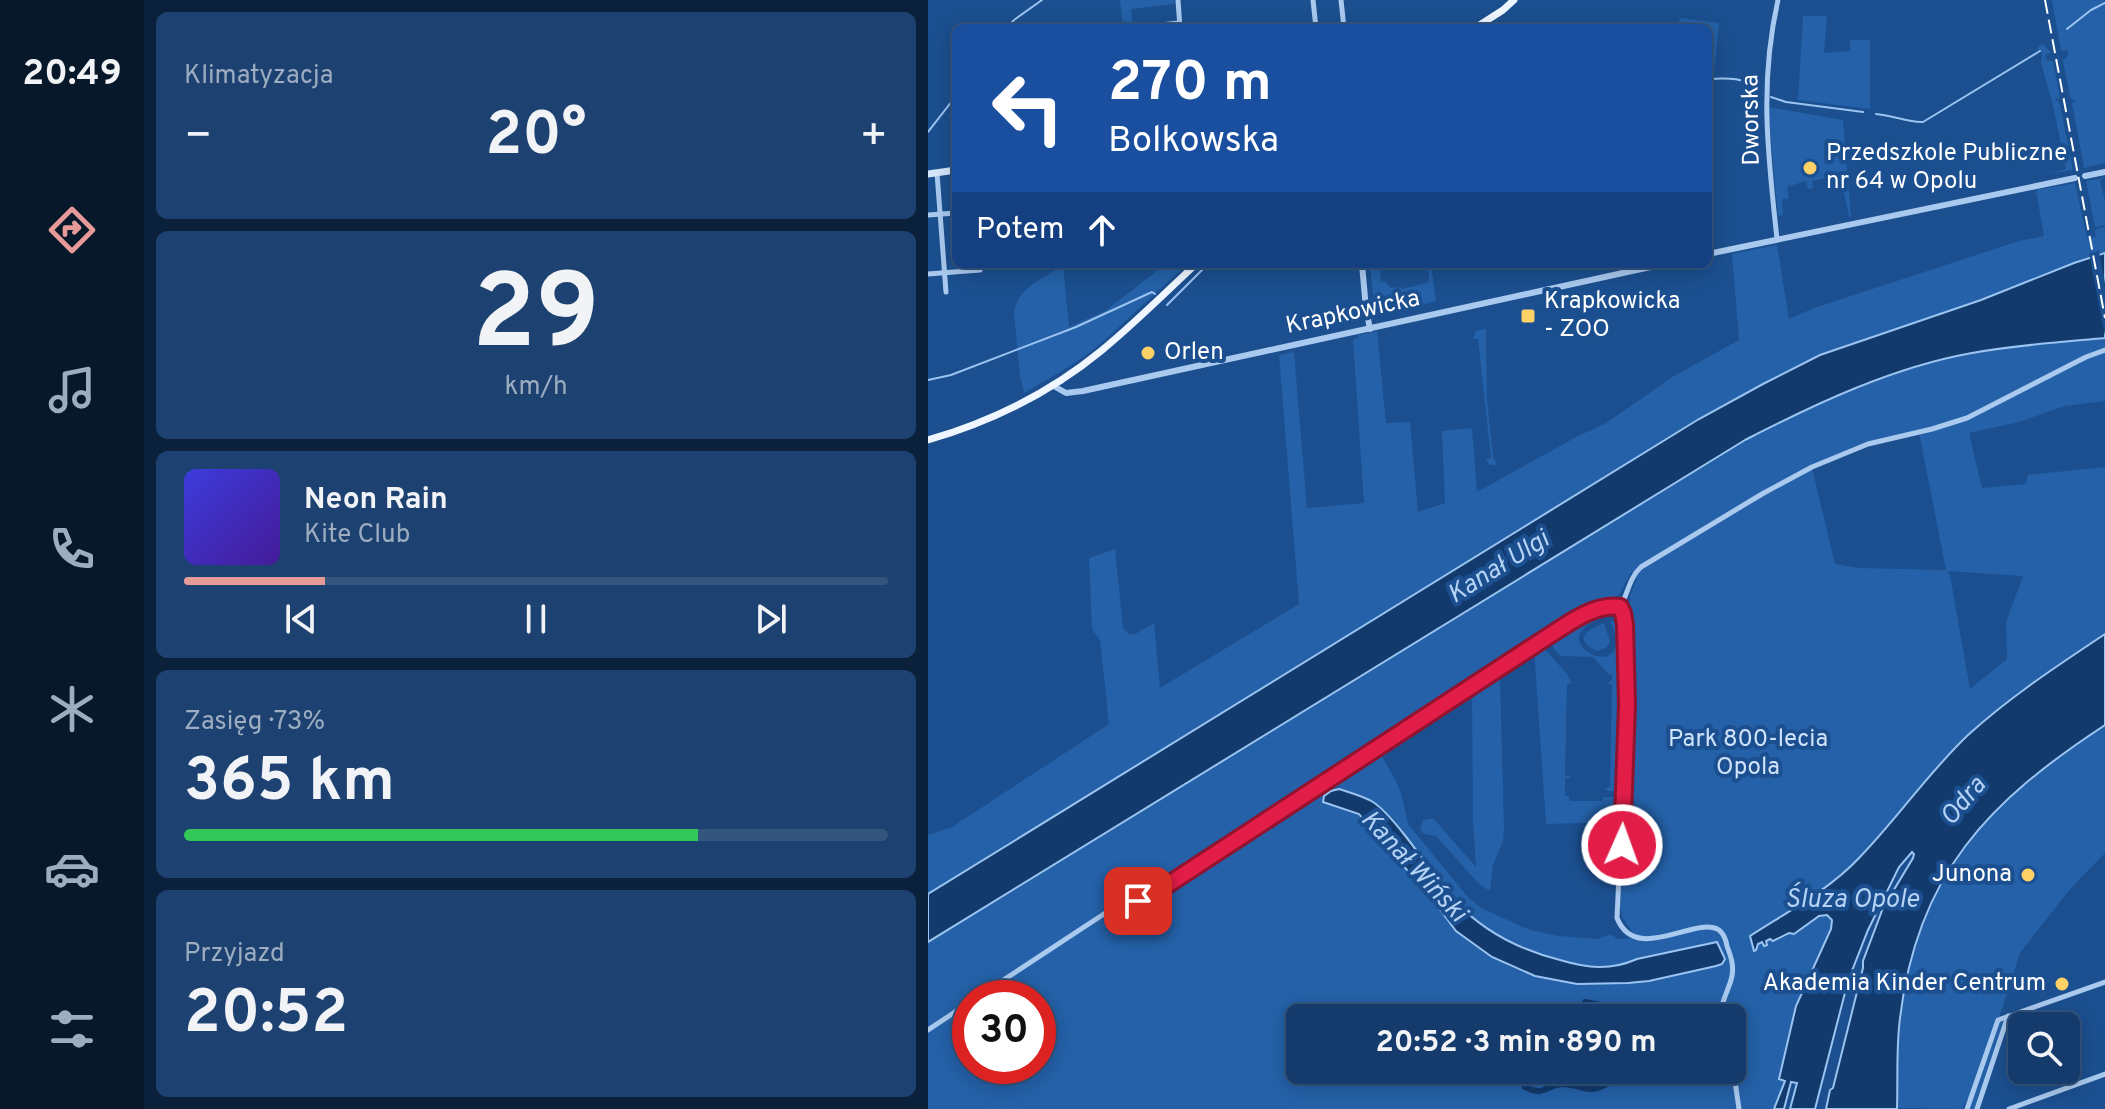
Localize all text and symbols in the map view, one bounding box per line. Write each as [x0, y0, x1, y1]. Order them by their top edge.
text: 270 m [1108, 50, 1272, 120]
text: 20:49 [22, 52, 122, 98]
icon: left [976, 56, 1080, 160]
text: Klimatyzacja [184, 60, 333, 93]
street label: Dworska [1736, 74, 1768, 166]
text: 20° [485, 100, 587, 176]
text: − [184, 110, 212, 166]
text: + [860, 110, 888, 166]
text: Bolkowska [1108, 119, 1279, 165]
place label: Przedszkole Publiczne nr 64 w Opolu [1826, 139, 2067, 197]
marker: Przedszkole Publiczne nr 64 w Opolu [1801, 159, 1819, 177]
icon: directions [44, 202, 100, 258]
icon: ahead [1080, 208, 1124, 252]
text: Potem [976, 212, 1064, 249]
text: 29 [472, 253, 600, 385]
street label: Krapkowicka [1283, 284, 1423, 342]
place label: Krapkowicka - ZOO [1544, 287, 1680, 345]
marker: Krapkowicka - ZOO [1519, 307, 1537, 325]
place label: Orlen [1164, 338, 1224, 368]
marker: Orlen [1139, 344, 1157, 362]
icon: music [44, 362, 100, 418]
text: km/h [504, 371, 568, 404]
text: Neon Rain [304, 482, 448, 519]
text: Kite Club [304, 519, 410, 552]
icon: phone [44, 521, 100, 577]
water label: Kanał Ulgi [1442, 523, 1557, 612]
icon: previous [279, 597, 323, 641]
icon: pause [514, 597, 558, 641]
icon: next [749, 597, 793, 641]
icon: climate [44, 681, 100, 737]
text: Zasięg · 73% [184, 706, 325, 739]
park label: Park 800-lecia Opola [1668, 725, 1828, 783]
text: 365 km [184, 746, 395, 822]
water label: Odra [1934, 770, 1995, 834]
position arrow [1580, 803, 1664, 887]
water label: Kanał Wiński [1353, 804, 1474, 931]
icon: car [44, 841, 100, 897]
place label: Junona [1932, 860, 2012, 890]
marker: Junona [2019, 866, 2037, 884]
pin [1104, 867, 1172, 935]
icon: arrive [1116, 879, 1160, 923]
water label: Śluza Opole [1785, 882, 1920, 917]
text: Przyjazd [184, 938, 285, 971]
place label: Akademia Kinder Centrum [1763, 969, 2046, 999]
marker: Akademia Kinder Centrum [2053, 975, 2071, 993]
text: 20:52 [184, 978, 348, 1054]
speed limit sign: 30 [952, 980, 1056, 1084]
icon: filters [44, 1001, 100, 1057]
map controls [2008, 1012, 2080, 1084]
button: search [2008, 1012, 2080, 1084]
text: 20:52 · 3 min · 890 m [1376, 1025, 1656, 1062]

